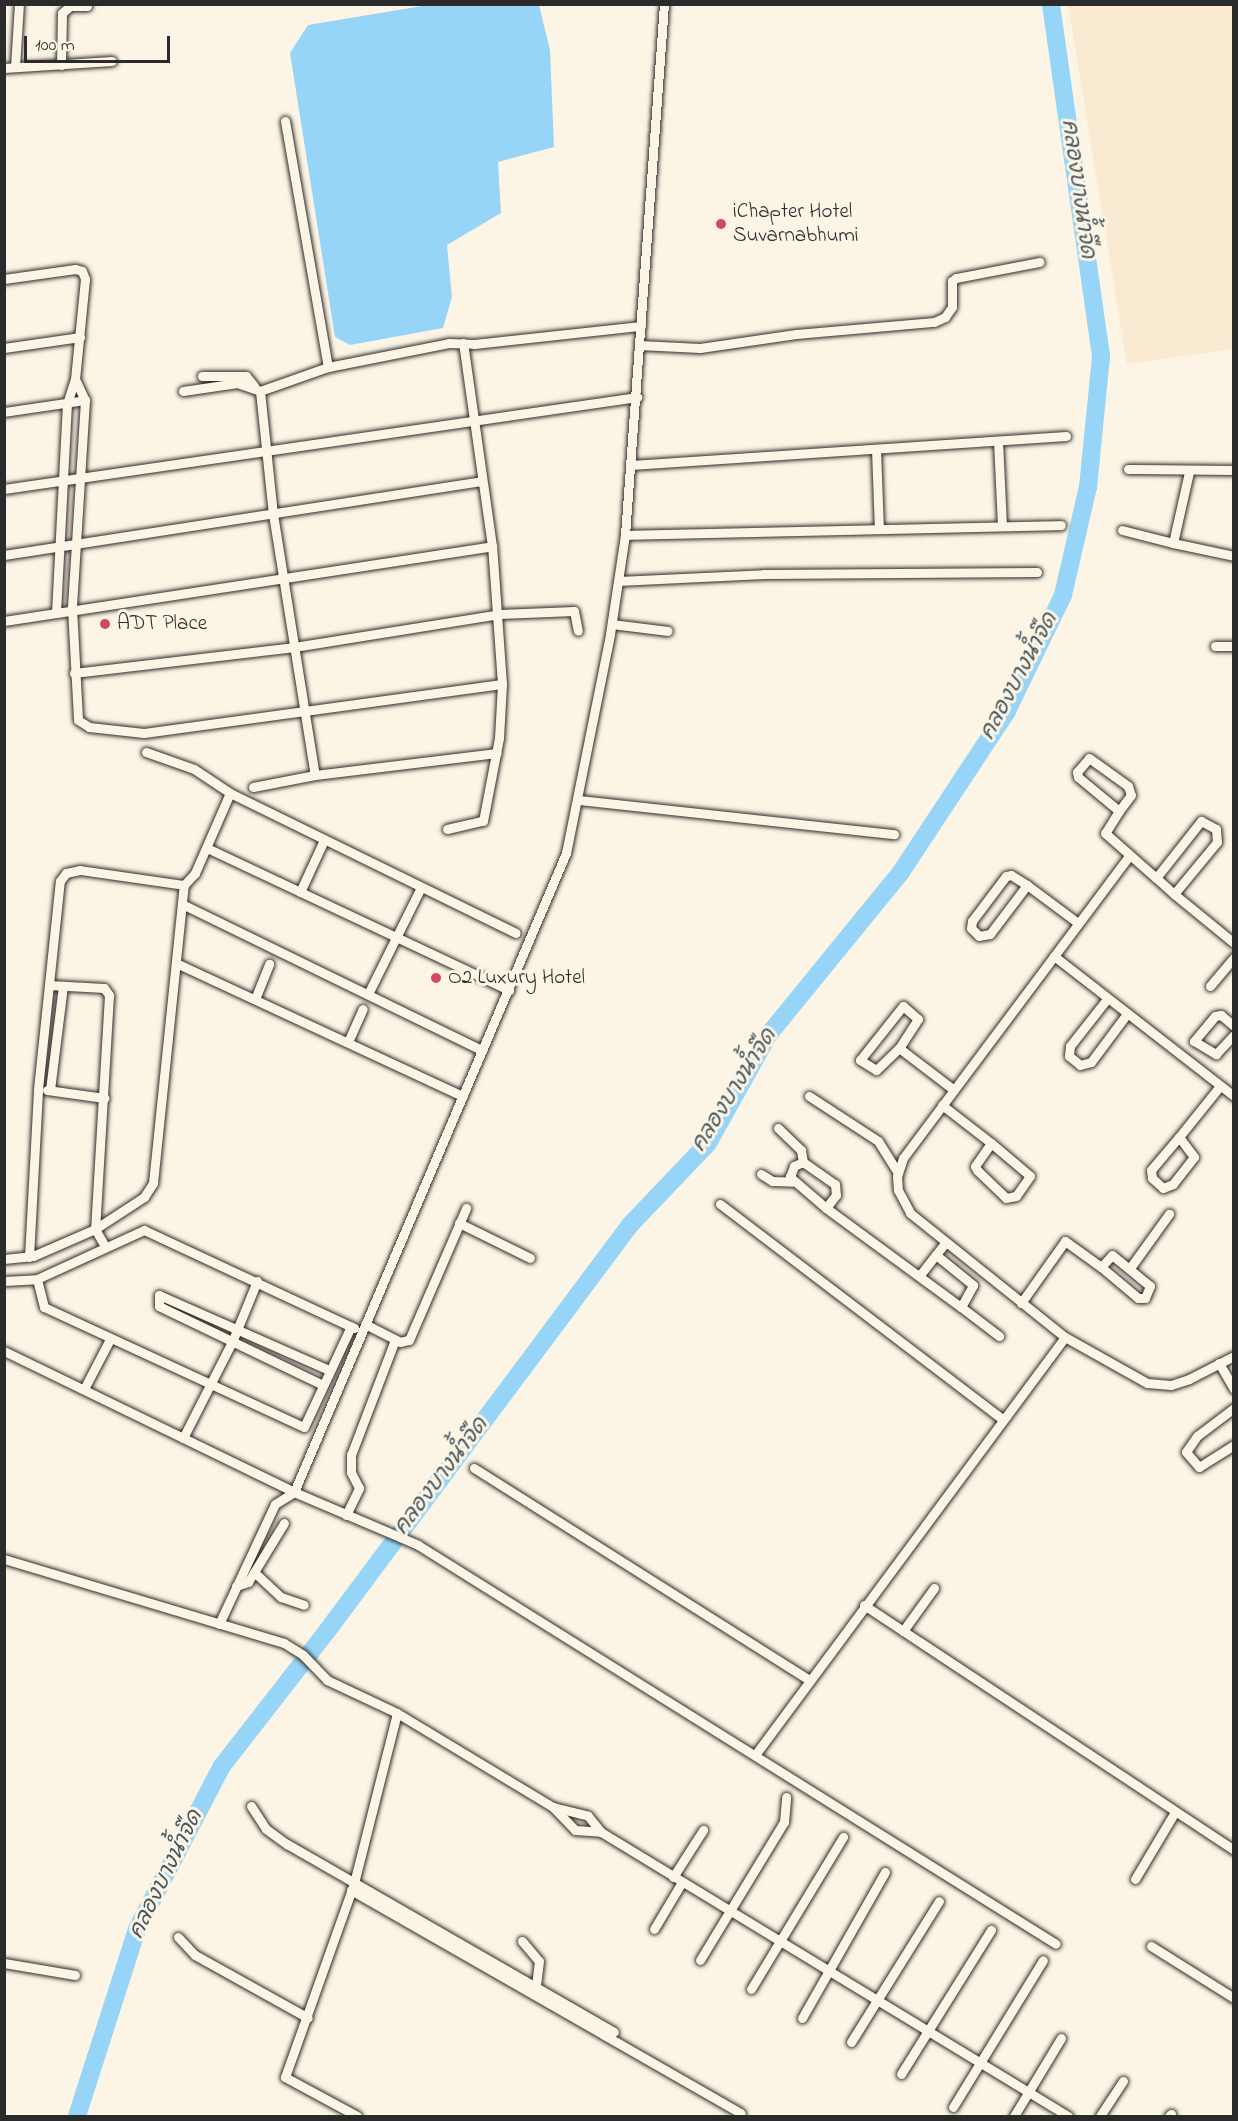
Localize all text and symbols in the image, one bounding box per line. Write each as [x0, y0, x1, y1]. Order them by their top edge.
scale bar [27, 24, 172, 62]
text: 100 m [35, 33, 75, 59]
water label: คลองบางน้ำจืด [1054, 118, 1100, 260]
place label: iChapter Hotel Suvarnabhumi [733, 199, 859, 249]
marker: iChapter Hotel Suvarnabhumi [714, 217, 728, 231]
water label: คลองบางน้ำจืด [976, 609, 1064, 745]
place label: ADT Place [117, 611, 207, 637]
marker: ADT Place [98, 617, 112, 631]
place label: O2 Luxury Hotel [448, 965, 585, 991]
marker: O2 Luxury Hotel [429, 971, 443, 985]
water label: คลองบางน้ำจืด [687, 1025, 783, 1157]
water label: คลองบางน้ำจืด [389, 1413, 495, 1541]
water label: คลองบางน้ำจืด [124, 1806, 210, 1944]

